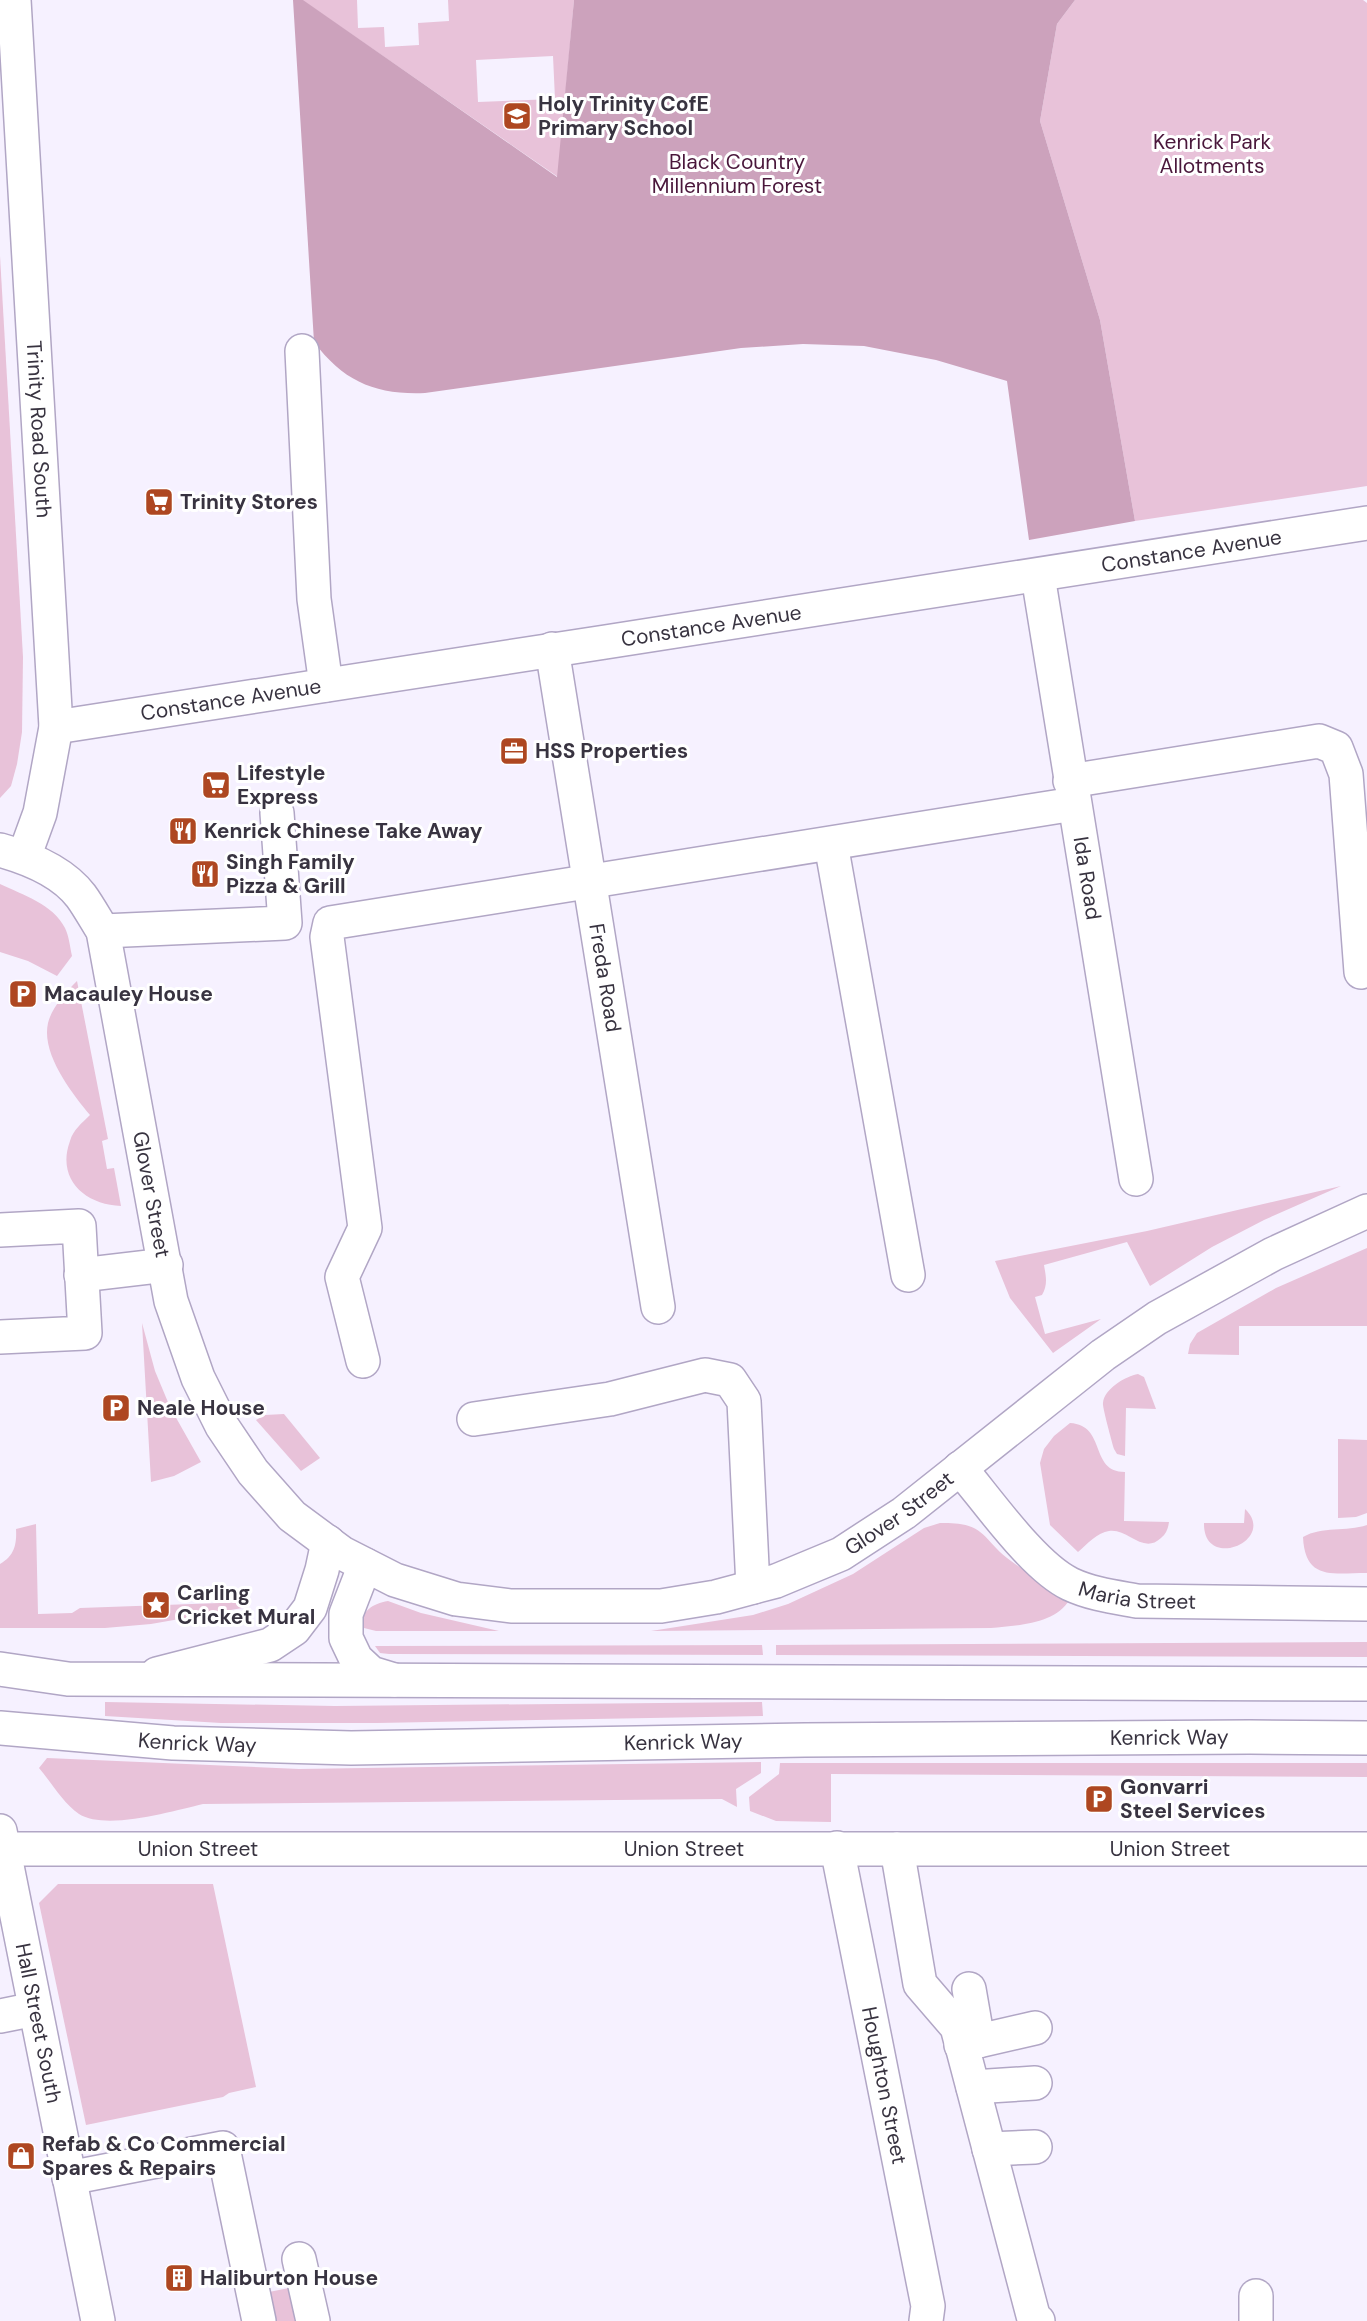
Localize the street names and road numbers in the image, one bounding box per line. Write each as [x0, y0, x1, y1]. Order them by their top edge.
street label: Trinity Road South [20, 340, 58, 519]
street label: Constance Avenue [1099, 523, 1284, 579]
street label: Constance Avenue [619, 598, 804, 653]
street label: Constance Avenue [139, 672, 323, 728]
street label: Ida Road [1067, 834, 1108, 922]
street label: Freda Road [582, 921, 628, 1034]
street label: Glover Street [126, 1129, 177, 1260]
street label: Glover Street [839, 1465, 960, 1562]
street label: Maria Street [1075, 1575, 1196, 1616]
street label: Kenrick Way [1110, 1723, 1229, 1752]
street label: Kenrick Way [137, 1726, 257, 1759]
street label: Kenrick Way [624, 1727, 743, 1757]
street label: Union Street [138, 1835, 258, 1863]
street label: Union Street [624, 1835, 744, 1863]
street label: Union Street [1110, 1835, 1230, 1863]
street label: Hall Street South [9, 1941, 68, 2106]
street label: Houghton Street [855, 2004, 914, 2167]

